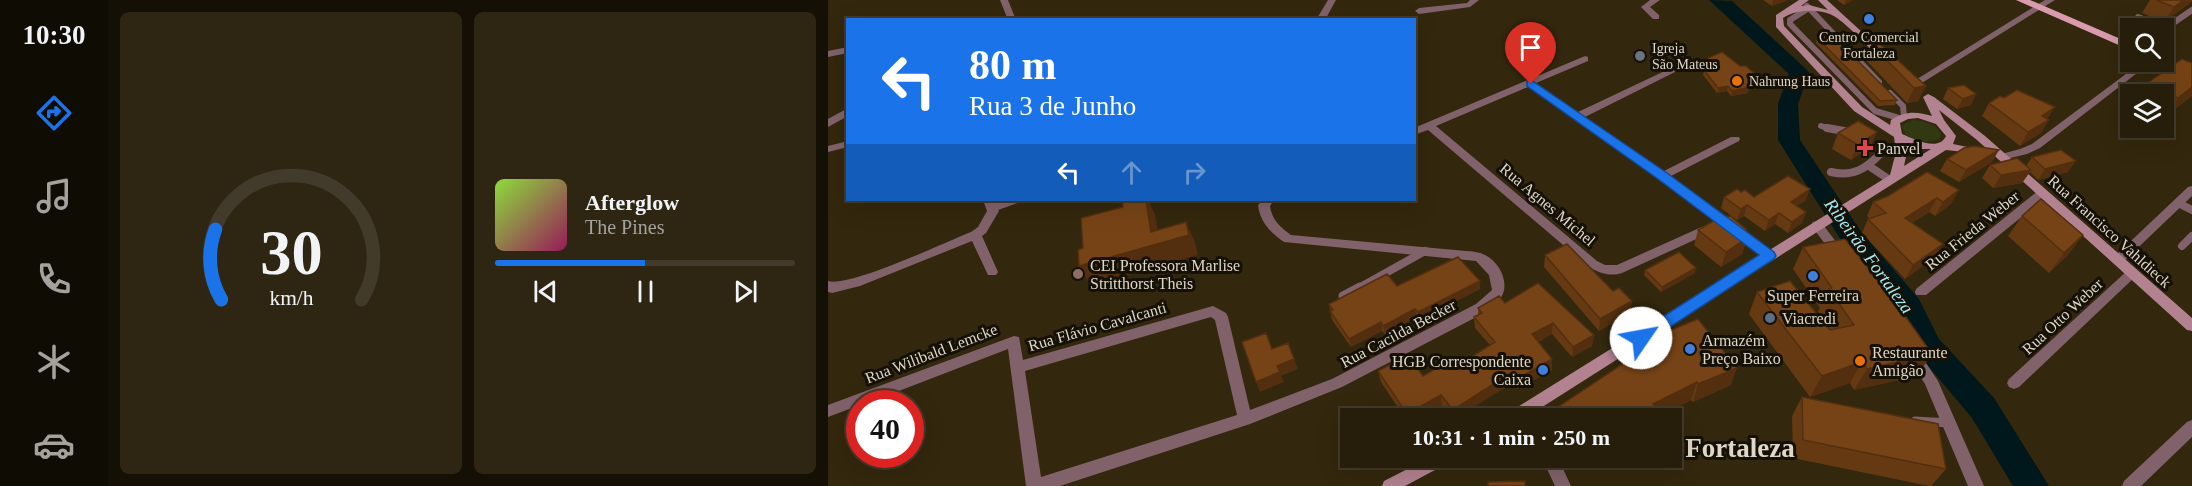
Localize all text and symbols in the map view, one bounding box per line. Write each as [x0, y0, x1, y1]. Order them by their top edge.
marker: Centro Comercial Fortaleza [1862, 12, 1876, 26]
map controls [2120, 18, 2174, 138]
button: search [2120, 18, 2174, 72]
text: 10:30 [23, 20, 86, 50]
pin [1505, 22, 1556, 84]
place label: Centro Comercial Fortaleza [1819, 30, 1919, 61]
icon: arrive [1514, 31, 1547, 64]
place label: Igreja São Mateus [1652, 41, 1718, 72]
icon: left [870, 42, 948, 120]
text: 80 m [969, 42, 1057, 88]
marker: Igreja São Mateus [1633, 49, 1647, 63]
marker: Nahrung Haus [1730, 74, 1744, 88]
place label: Nahrung Haus [1749, 74, 1830, 89]
button: layers [2120, 84, 2174, 138]
text: Rua 3 de Junho [969, 91, 1136, 121]
icon: directions [33, 92, 75, 134]
place label: Panvel [1877, 140, 1921, 157]
marker: Panvel [1858, 141, 1872, 155]
icon: left [1052, 156, 1085, 189]
icon: ahead [1115, 156, 1148, 189]
icon: right [1178, 156, 1211, 189]
street label: Rua Agnes Michel [1496, 160, 1599, 250]
street label: Rua Francisco Vahldieck [2045, 172, 2175, 291]
icon: music [33, 175, 75, 217]
street label: Rua Frieda Weber [1922, 187, 2023, 273]
text: Afterglow [585, 190, 679, 215]
water label: Ribeirão Fortaleza [1820, 194, 1918, 317]
text: The Pines [585, 216, 664, 238]
text: 30 [260, 218, 322, 287]
place label: CEI Professora Marlise Stritthorst Theis [1090, 257, 1240, 292]
icon: phone [33, 258, 75, 300]
marker: CEI Professora Marlise Stritthorst Theis [1071, 267, 1085, 281]
marker: Super Ferreira [1806, 269, 1820, 283]
street label: Rua Otto Weber [2019, 274, 2106, 358]
icon: previous [529, 275, 562, 308]
icon: pause [629, 275, 662, 308]
icon: next [729, 275, 762, 308]
text: km/h [269, 286, 313, 310]
place label: Super Ferreira [1767, 287, 1859, 305]
street label: Rua Cacilda Becker [1338, 296, 1459, 371]
street label: Rua Flávio Cavalcanti [1026, 298, 1169, 354]
position arrow [1609, 306, 1673, 370]
place label: Viacredi [1782, 310, 1837, 327]
marker: Viacredi [1763, 311, 1777, 325]
street label: Rua Wilibald Lemcke [863, 320, 1000, 387]
place label: Armazém Preço Baixo [1702, 332, 1781, 368]
icon: climate [33, 341, 75, 383]
marker: Armazém Preço Baixo [1683, 342, 1697, 356]
place label: Restaurante Amigão [1872, 344, 1948, 380]
place label: HGB Correspondente Caixa [1392, 353, 1531, 388]
marker: Restaurante Amigão [1853, 354, 1867, 368]
marker: HGB Correspondente Caixa [1536, 363, 1550, 377]
speed limit sign: 40 [846, 390, 924, 468]
icon: car [33, 424, 75, 466]
text: 10:31 · 1 min · 250 m [1412, 425, 1610, 450]
district label: Fortaleza [1685, 433, 1795, 463]

